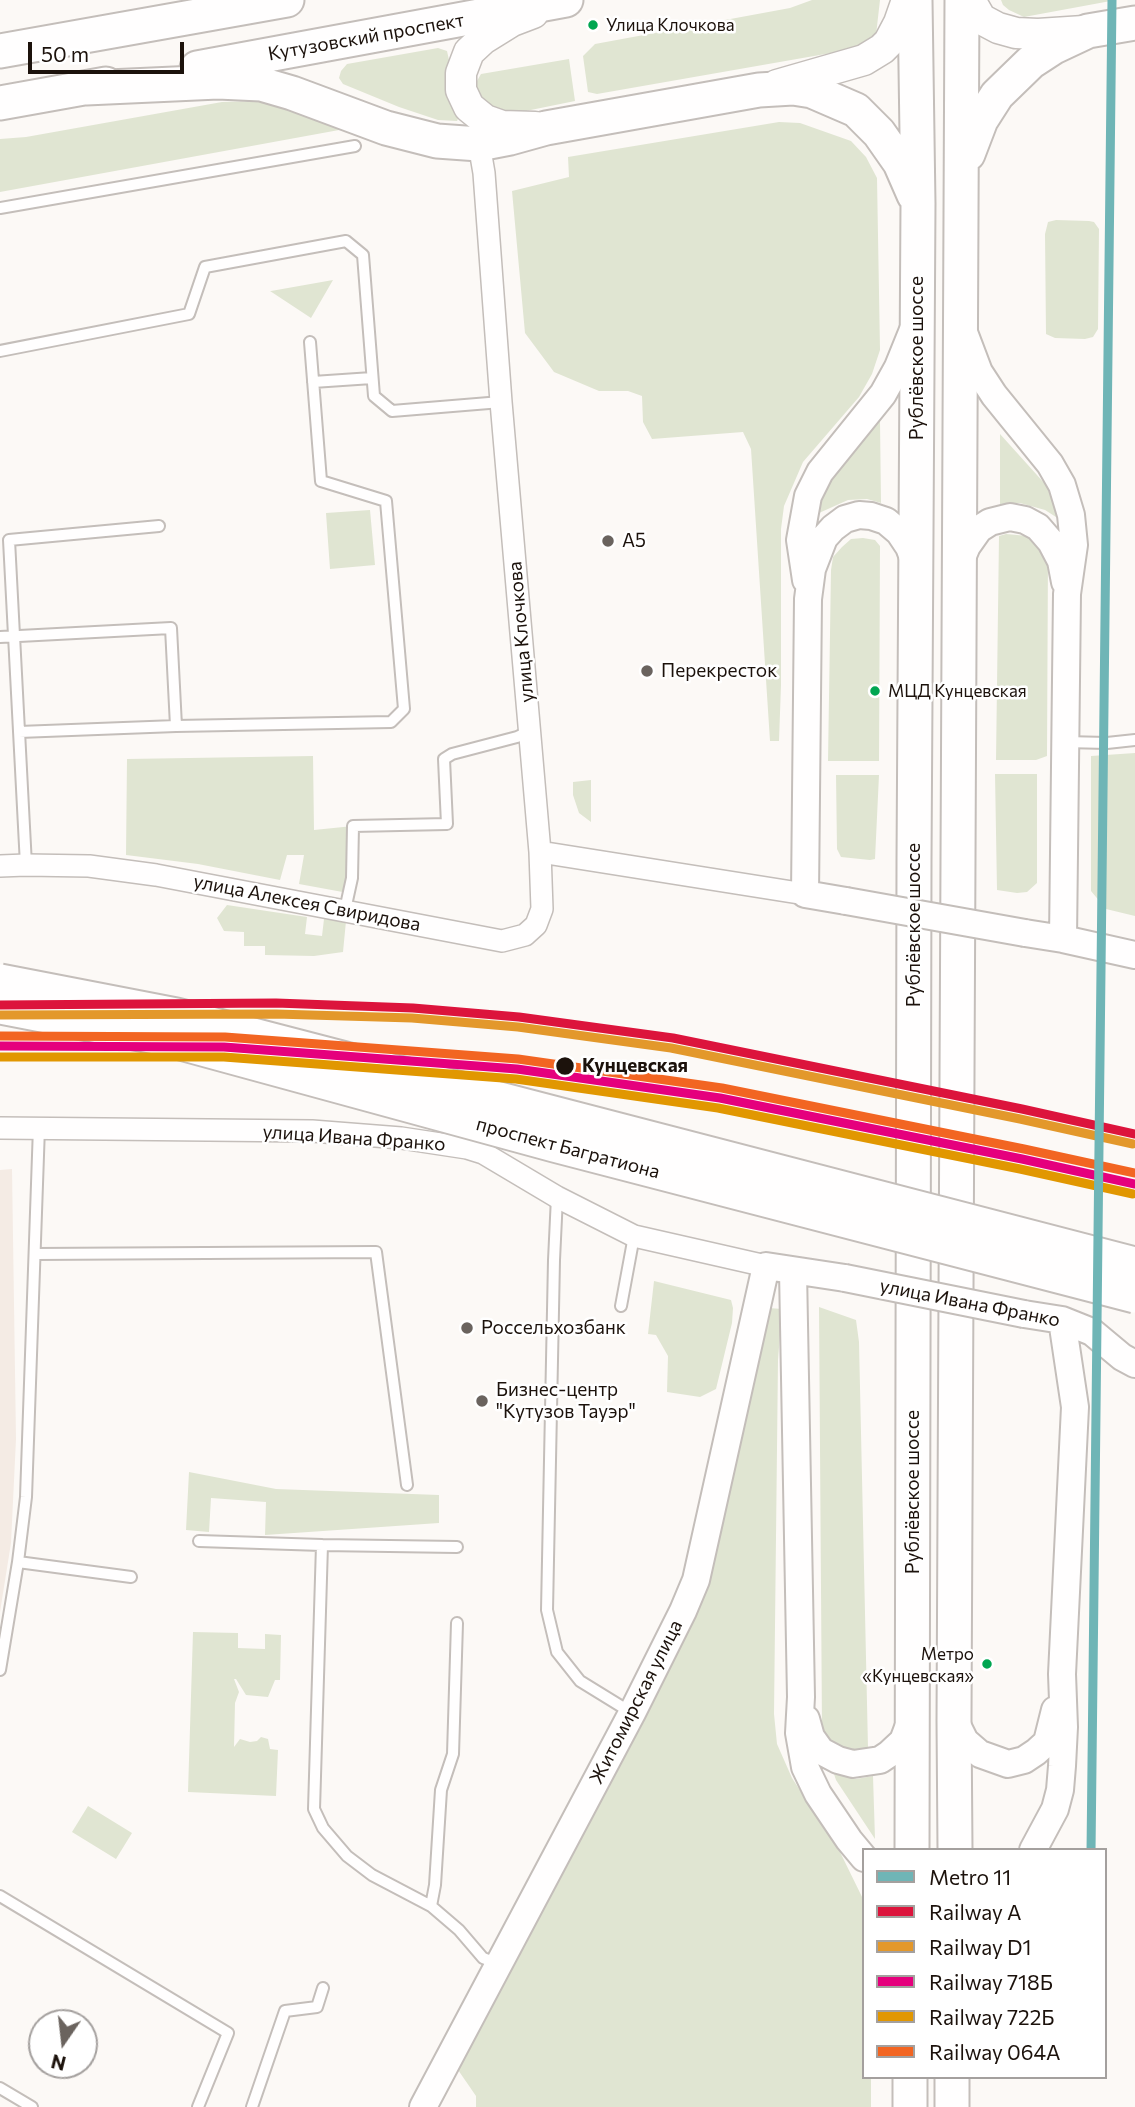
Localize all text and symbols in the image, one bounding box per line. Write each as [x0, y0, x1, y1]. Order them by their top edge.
street label: Кутузовский проспект [266, 8, 466, 66]
place label: Улица Клочкова [606, 15, 734, 35]
marker: Улица Клочкова [586, 18, 600, 32]
scale bar [32, 28, 187, 72]
text: 50 m [41, 41, 89, 66]
street label: Рублёвское шоссе [906, 276, 928, 440]
place label: А5 [622, 530, 646, 552]
marker: А5 [600, 533, 616, 549]
street label: улица Клочкова [503, 560, 539, 704]
place label: Перекресток [661, 660, 777, 682]
marker: Перекресток [639, 663, 655, 679]
place label: МЦД Кунцевская [888, 681, 1027, 701]
marker: МЦД Кунцевская [868, 684, 882, 698]
street label: Рублёвское шоссе [903, 843, 925, 1007]
street label: улица Алексея Свиридова [192, 870, 422, 936]
marker: Кунцевская [554, 1055, 576, 1077]
place label: Кунцевская [582, 1055, 688, 1077]
street label: проспект Багратиона [474, 1113, 662, 1183]
street label: улица Ивана Франко [262, 1120, 446, 1156]
street label: улица Ивана Франко [878, 1274, 1062, 1332]
place label: Россельхозбанк [481, 1317, 626, 1339]
marker: Россельхозбанк [459, 1320, 475, 1336]
place label: Бизнес-центр "Кутузов Тауэр" [496, 1379, 636, 1423]
marker: Бизнес-центр "Кутузов Тауэр" [474, 1393, 490, 1409]
street label: Рублёвское шоссе [902, 1410, 924, 1574]
street label: Житомирская улица [585, 1616, 687, 1788]
place label: Метро «Кунцевская» [862, 1644, 974, 1684]
marker: Метро «Кунцевская» [980, 1657, 994, 1671]
legend [862, 1848, 1107, 2079]
text: Metro 11 [929, 1864, 1011, 1889]
text: Railway A [929, 1899, 1021, 1924]
text: Railway D1 [929, 1934, 1031, 1959]
text: Railway 718Б [929, 1969, 1053, 1994]
text: Railway 722Б [929, 2004, 1055, 2029]
north arrow [28, 2009, 98, 2079]
text: Railway 064А [929, 2039, 1061, 2064]
text: N [49, 2050, 68, 2076]

